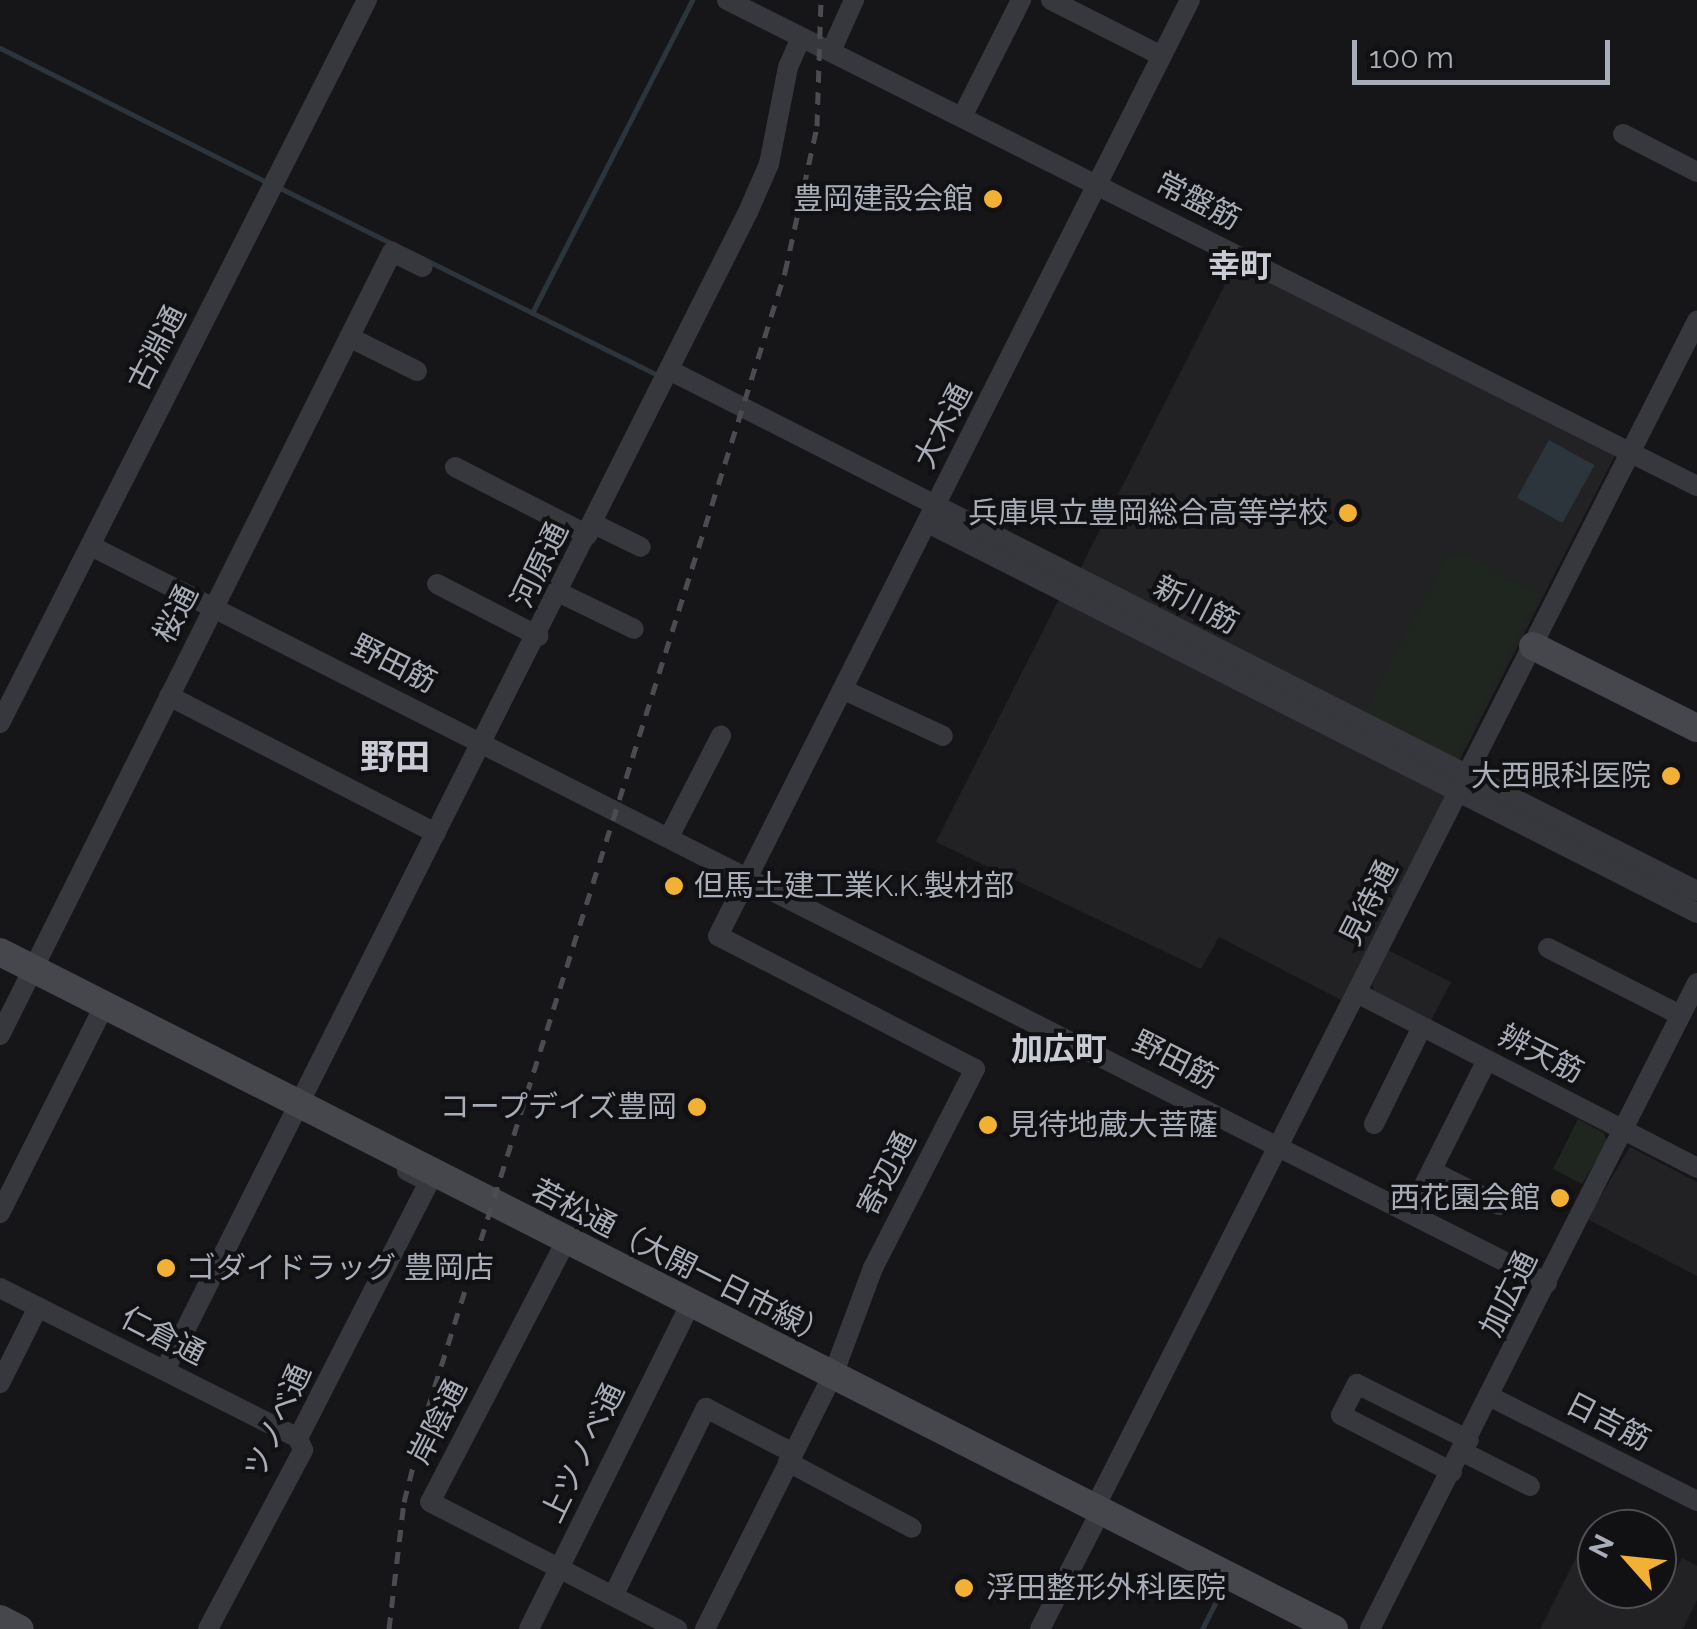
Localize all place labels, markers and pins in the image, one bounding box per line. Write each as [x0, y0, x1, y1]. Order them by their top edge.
place label: 豊岡建設会館 [793, 181, 973, 217]
marker: 豊岡建設会館 [982, 188, 1004, 210]
place label: 兵庫県立豊岡総合高等学校 [968, 495, 1328, 531]
marker: 兵庫県立豊岡総合高等学校 [1337, 502, 1359, 524]
place label: 大西眼科医院 [1471, 758, 1651, 794]
marker: 大西眼科医院 [1660, 765, 1682, 787]
place label: 但馬土建工業K.K.製材部 [694, 868, 1014, 904]
marker: 但馬土建工業K.K.製材部 [663, 875, 685, 897]
place label: コープデイズ豊岡 [437, 1089, 677, 1125]
marker: コープデイズ豊岡 [686, 1096, 708, 1118]
place label: 見待地蔵大菩薩 [1008, 1107, 1218, 1143]
marker: 見待地蔵大菩薩 [977, 1114, 999, 1136]
place label: 西花園会館 [1390, 1180, 1540, 1216]
marker: 西花園会館 [1549, 1187, 1571, 1209]
place label: ゴダイドラッグ 豊岡店 [186, 1250, 494, 1286]
marker: ゴダイドラッグ 豊岡店 [155, 1257, 177, 1279]
place label: 浮田整形外科医院 [986, 1570, 1226, 1606]
marker: 浮田整形外科医院 [951, 1575, 977, 1601]

